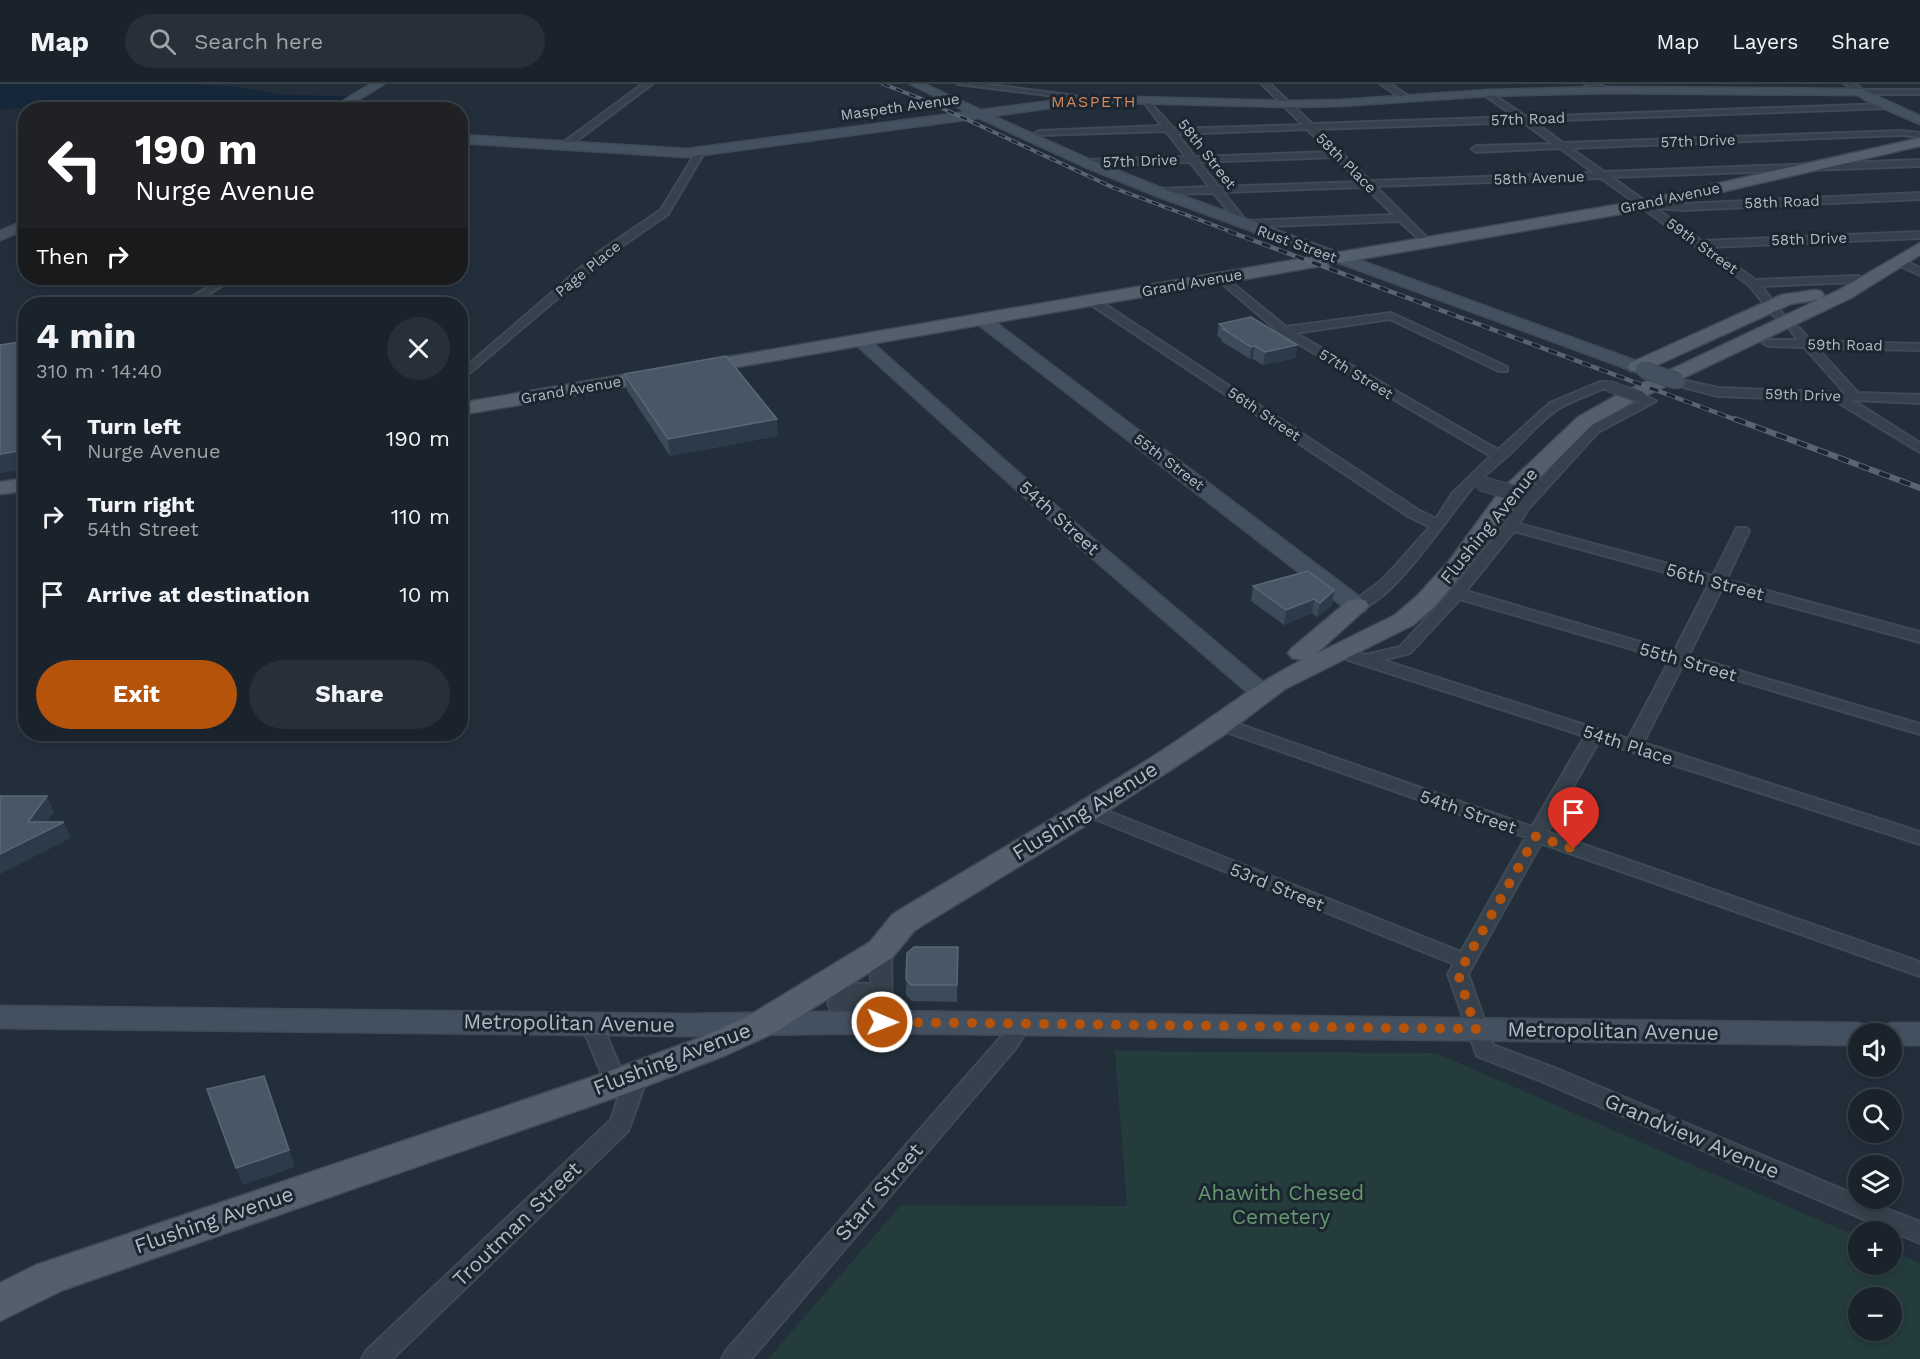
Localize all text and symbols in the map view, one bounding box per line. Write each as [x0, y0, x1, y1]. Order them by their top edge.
search box [125, 14, 545, 68]
text: Map [30, 25, 89, 58]
icon: search [146, 25, 179, 58]
text: Search here [194, 29, 323, 54]
text: Map [1656, 29, 1699, 54]
text: Layers [1732, 29, 1798, 54]
text: Share [1831, 29, 1890, 54]
street label: Maspeth Avenue [839, 90, 961, 124]
district label: MASPETH [1051, 92, 1137, 111]
street label: 57th Road [1490, 109, 1566, 129]
street label: 58th Street [1174, 115, 1240, 193]
text: 190 m [135, 125, 258, 174]
icon: left [36, 126, 114, 204]
street label: 58th Place [1312, 129, 1380, 197]
street label: 57th Drive [1660, 131, 1736, 151]
street label: 57th Drive [1102, 151, 1178, 171]
street label: 58th Avenue [1493, 167, 1585, 189]
text: Nurge Avenue [135, 175, 315, 207]
street label: Grand Avenue [1618, 179, 1722, 217]
street label: 58th Road [1744, 192, 1820, 212]
street label: 59th Street [1663, 214, 1742, 278]
street label: Rust Street [1255, 221, 1340, 267]
street label: 58th Drive [1771, 229, 1847, 249]
street label: Page Place [552, 237, 624, 301]
icon: right [101, 240, 134, 273]
text: Then [36, 244, 89, 269]
street label: Grand Avenue [1140, 265, 1244, 301]
text: 4 min [36, 315, 136, 357]
button: close [387, 317, 450, 380]
street label: 59th Road [1807, 335, 1883, 355]
street label: 57th Street [1316, 345, 1397, 403]
text: 310 m · 14:40 [36, 359, 162, 383]
street label: Grand Avenue [519, 372, 623, 408]
street label: 56th Street [1224, 383, 1304, 445]
street label: 59th Drive [1765, 385, 1841, 405]
text: Turn left [87, 414, 181, 439]
icon: left [36, 422, 69, 455]
text: 190 m [386, 426, 450, 451]
street label: 55th Street [1130, 430, 1208, 495]
text: Nurge Avenue [87, 439, 220, 463]
street label: Flushing Avenue [1436, 464, 1542, 588]
street label: 54th Street [1015, 476, 1104, 559]
text: Turn right [87, 492, 194, 517]
icon: right [36, 500, 69, 533]
text: 110 m [391, 504, 450, 529]
text: 54th Street [87, 517, 199, 541]
street label: 56th Street [1664, 558, 1767, 605]
icon: arrive [36, 578, 69, 611]
text: Arrive at destination [87, 582, 310, 607]
text: 10 m [399, 582, 450, 607]
street label: 55th Street [1637, 638, 1740, 686]
button: Exit [36, 660, 237, 729]
button: Share [249, 660, 450, 729]
street label: 54th Place [1580, 720, 1676, 769]
street label: Flushing Avenue [1007, 756, 1162, 865]
street label: 54th Street [1417, 785, 1520, 838]
pin [1548, 787, 1599, 849]
icon: arrive [1557, 796, 1590, 829]
street label: 53rd Street [1227, 858, 1328, 915]
position arrow [850, 990, 914, 1054]
street label: Metropolitan Avenue [463, 1008, 675, 1037]
street label: Metropolitan Avenue [1507, 1016, 1719, 1045]
street label: Flushing Avenue [590, 1017, 754, 1100]
map controls [1848, 1023, 1902, 1341]
button: sound [1848, 1023, 1902, 1077]
street label: Grandview Avenue [1601, 1087, 1783, 1184]
button: search [1848, 1089, 1902, 1143]
street label: Starr Street [829, 1138, 928, 1246]
button: layers [1848, 1155, 1902, 1209]
street label: Troutman Street [447, 1156, 586, 1291]
park label: Ahawith Chesed Cemetery [1198, 1180, 1364, 1229]
street label: Flushing Avenue [131, 1181, 297, 1258]
button: + [1848, 1221, 1902, 1275]
button: − [1848, 1287, 1902, 1341]

